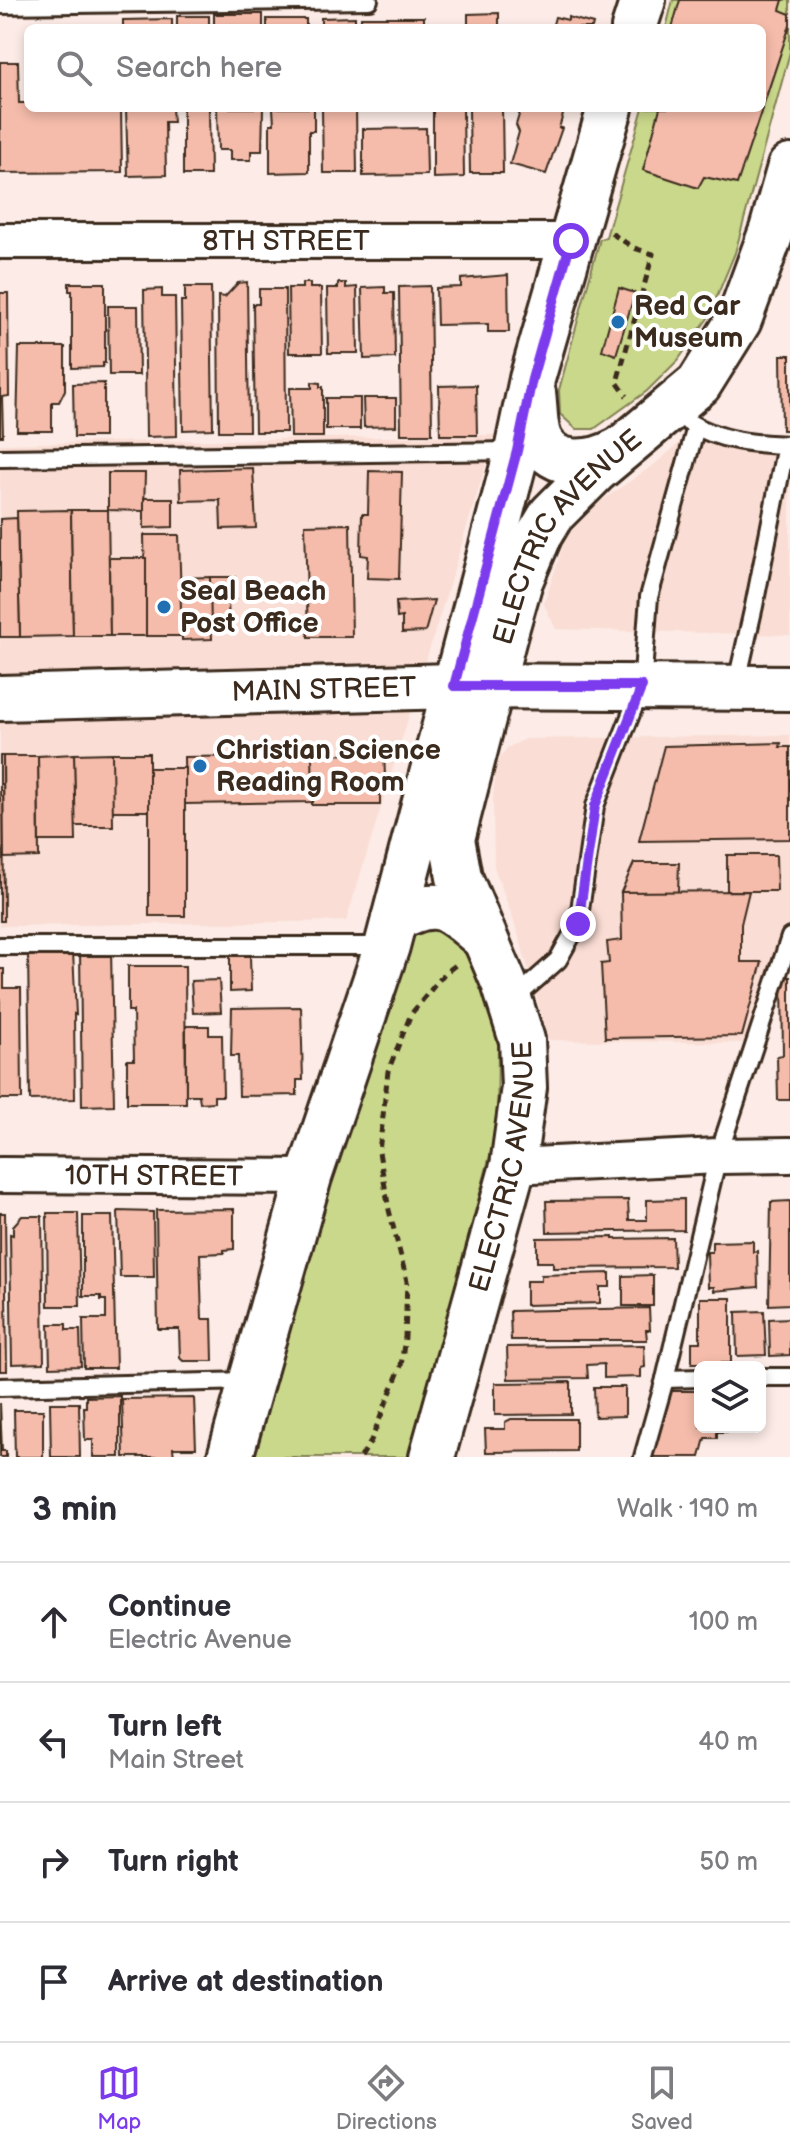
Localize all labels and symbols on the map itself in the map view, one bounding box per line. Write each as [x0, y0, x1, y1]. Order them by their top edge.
route start [553, 223, 589, 259]
street label: 8TH STREET [202, 225, 370, 258]
place label: Red Car Museum [634, 290, 743, 355]
marker: Red Car Museum [609, 313, 627, 331]
street label: ELECTRIC AVENUE [486, 423, 648, 648]
place label: Seal Beach Post Office [180, 575, 326, 640]
marker: Seal Beach Post Office [155, 598, 173, 616]
street label: MAIN STREET [231, 670, 417, 708]
place label: Christian Science Reading Room [216, 734, 441, 799]
marker: Christian Science Reading Room [191, 757, 209, 775]
route end [560, 906, 596, 942]
street label: ELECTRIC AVENUE [462, 1040, 541, 1296]
street label: 10TH STREET [65, 1159, 244, 1193]

